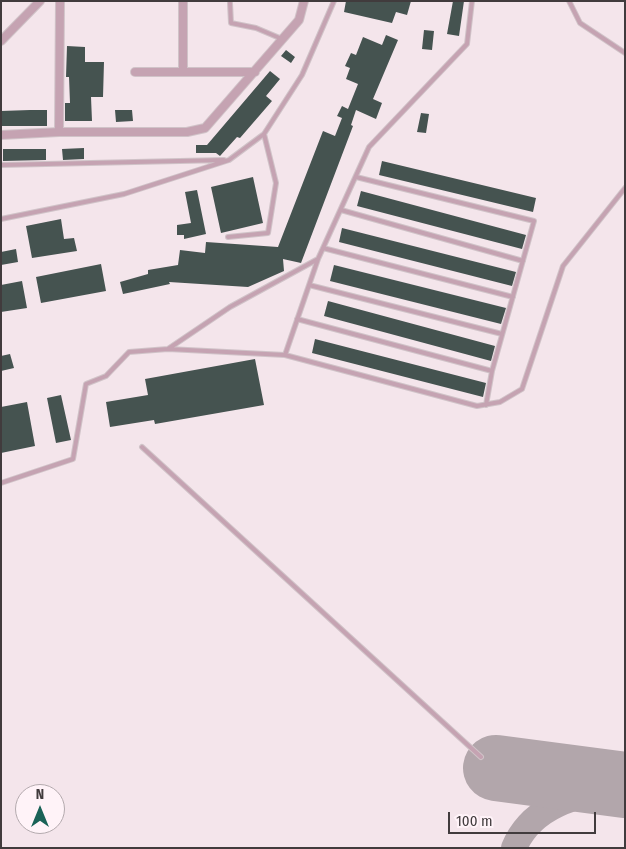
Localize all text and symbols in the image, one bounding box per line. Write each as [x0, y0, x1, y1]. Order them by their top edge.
north arrow [15, 784, 65, 834]
text: N [36, 786, 44, 803]
scale bar [451, 802, 598, 834]
text: 100 m [456, 812, 493, 830]

